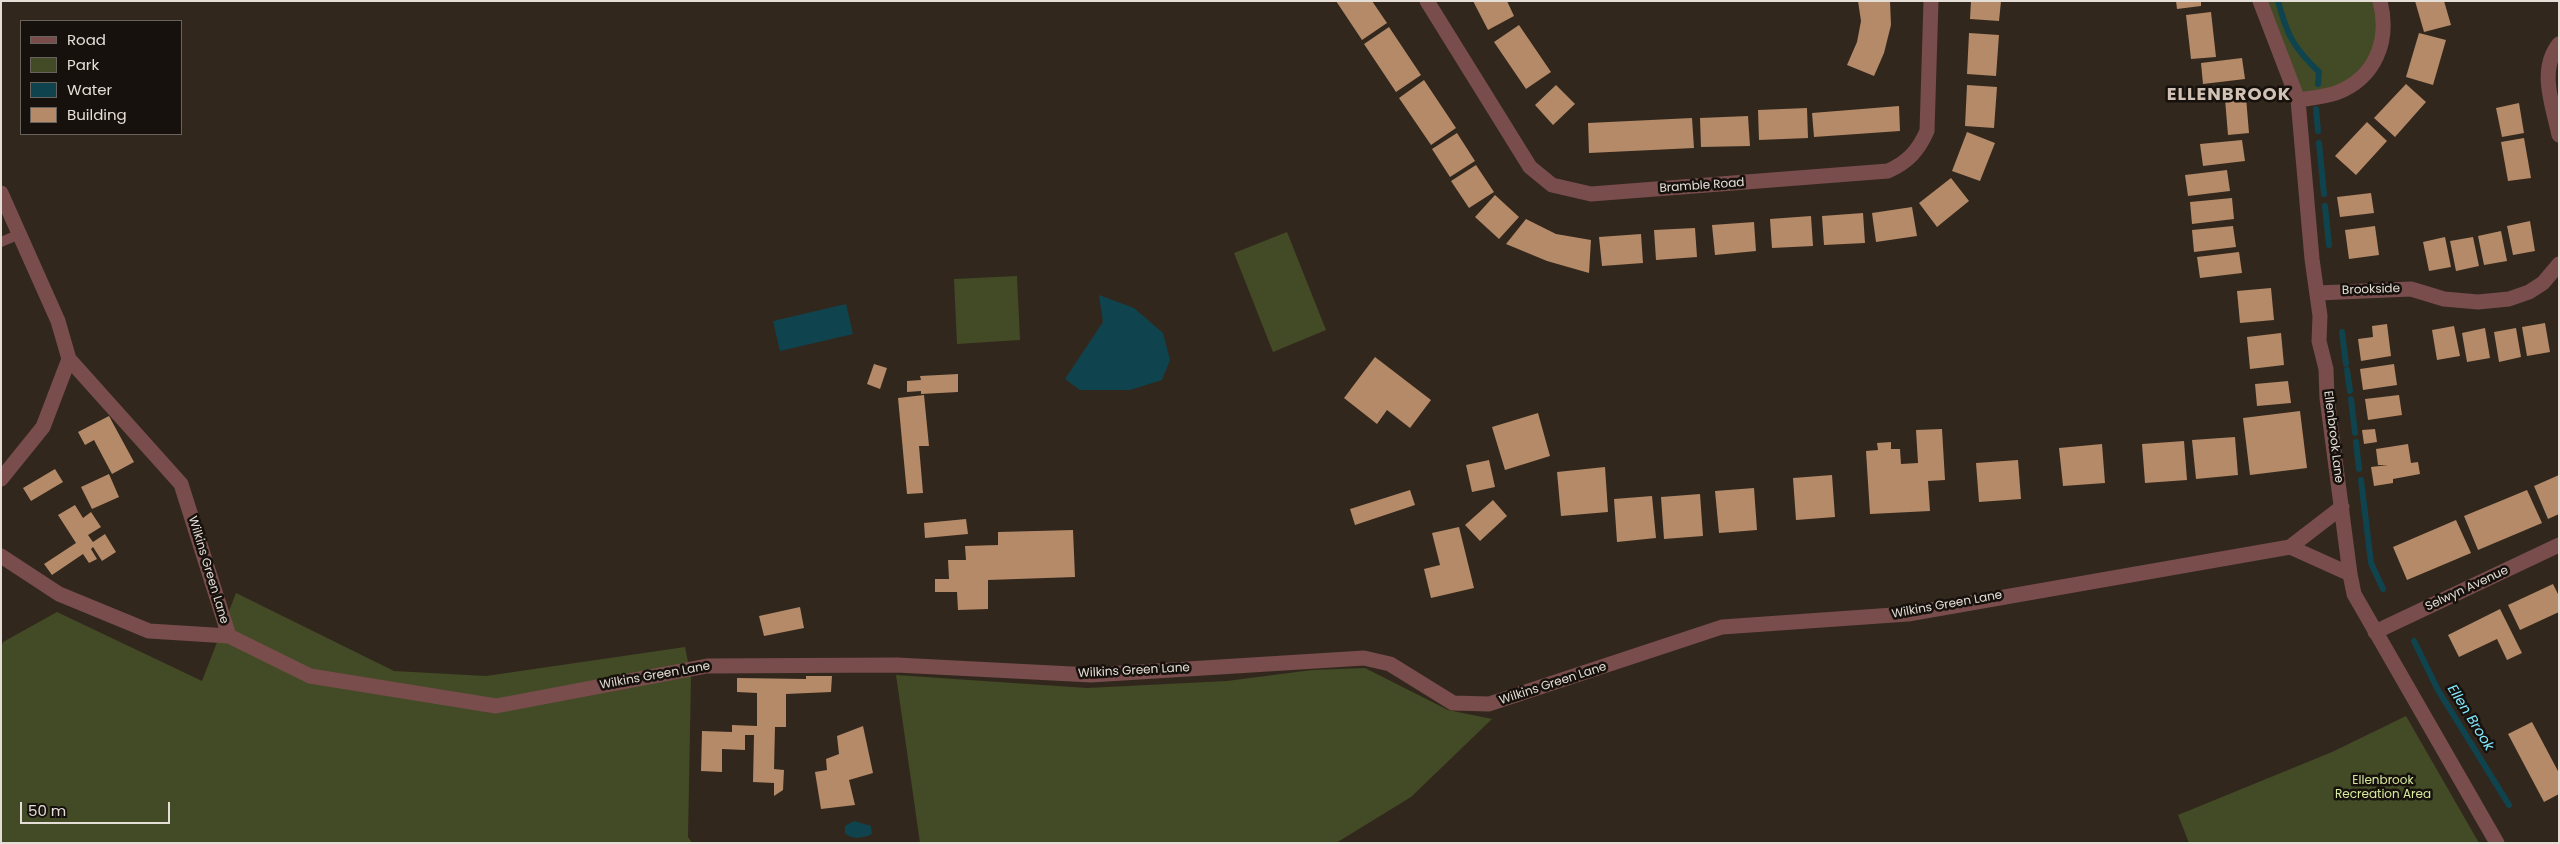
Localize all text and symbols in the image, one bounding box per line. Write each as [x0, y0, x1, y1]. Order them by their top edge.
legend [20, 20, 182, 135]
text: Road [67, 29, 106, 50]
text: Park [67, 54, 99, 75]
text: Water [67, 79, 112, 100]
district label: ELLENBROOK [2165, 84, 2293, 106]
text: Building [67, 104, 127, 125]
street label: Bramble Road [1659, 176, 1745, 196]
street label: Brookside [2342, 282, 2400, 298]
street label: Ellenbrook Lane [2320, 390, 2346, 484]
street label: Wilkins Green Lane [185, 514, 231, 626]
street label: Selwyn Avenue [2423, 563, 2511, 615]
street label: Wilkins Green Lane [1891, 588, 2003, 622]
street label: Wilkins Green Lane [599, 659, 711, 693]
street label: Wilkins Green Lane [1498, 660, 1608, 708]
street label: Wilkins Green Lane [1078, 661, 1190, 681]
water label: Ellen Brook [2443, 682, 2497, 754]
park label: Ellenbrook Recreation Area [2335, 774, 2431, 802]
scale bar [22, 792, 172, 824]
text: 50 m [28, 800, 66, 821]

